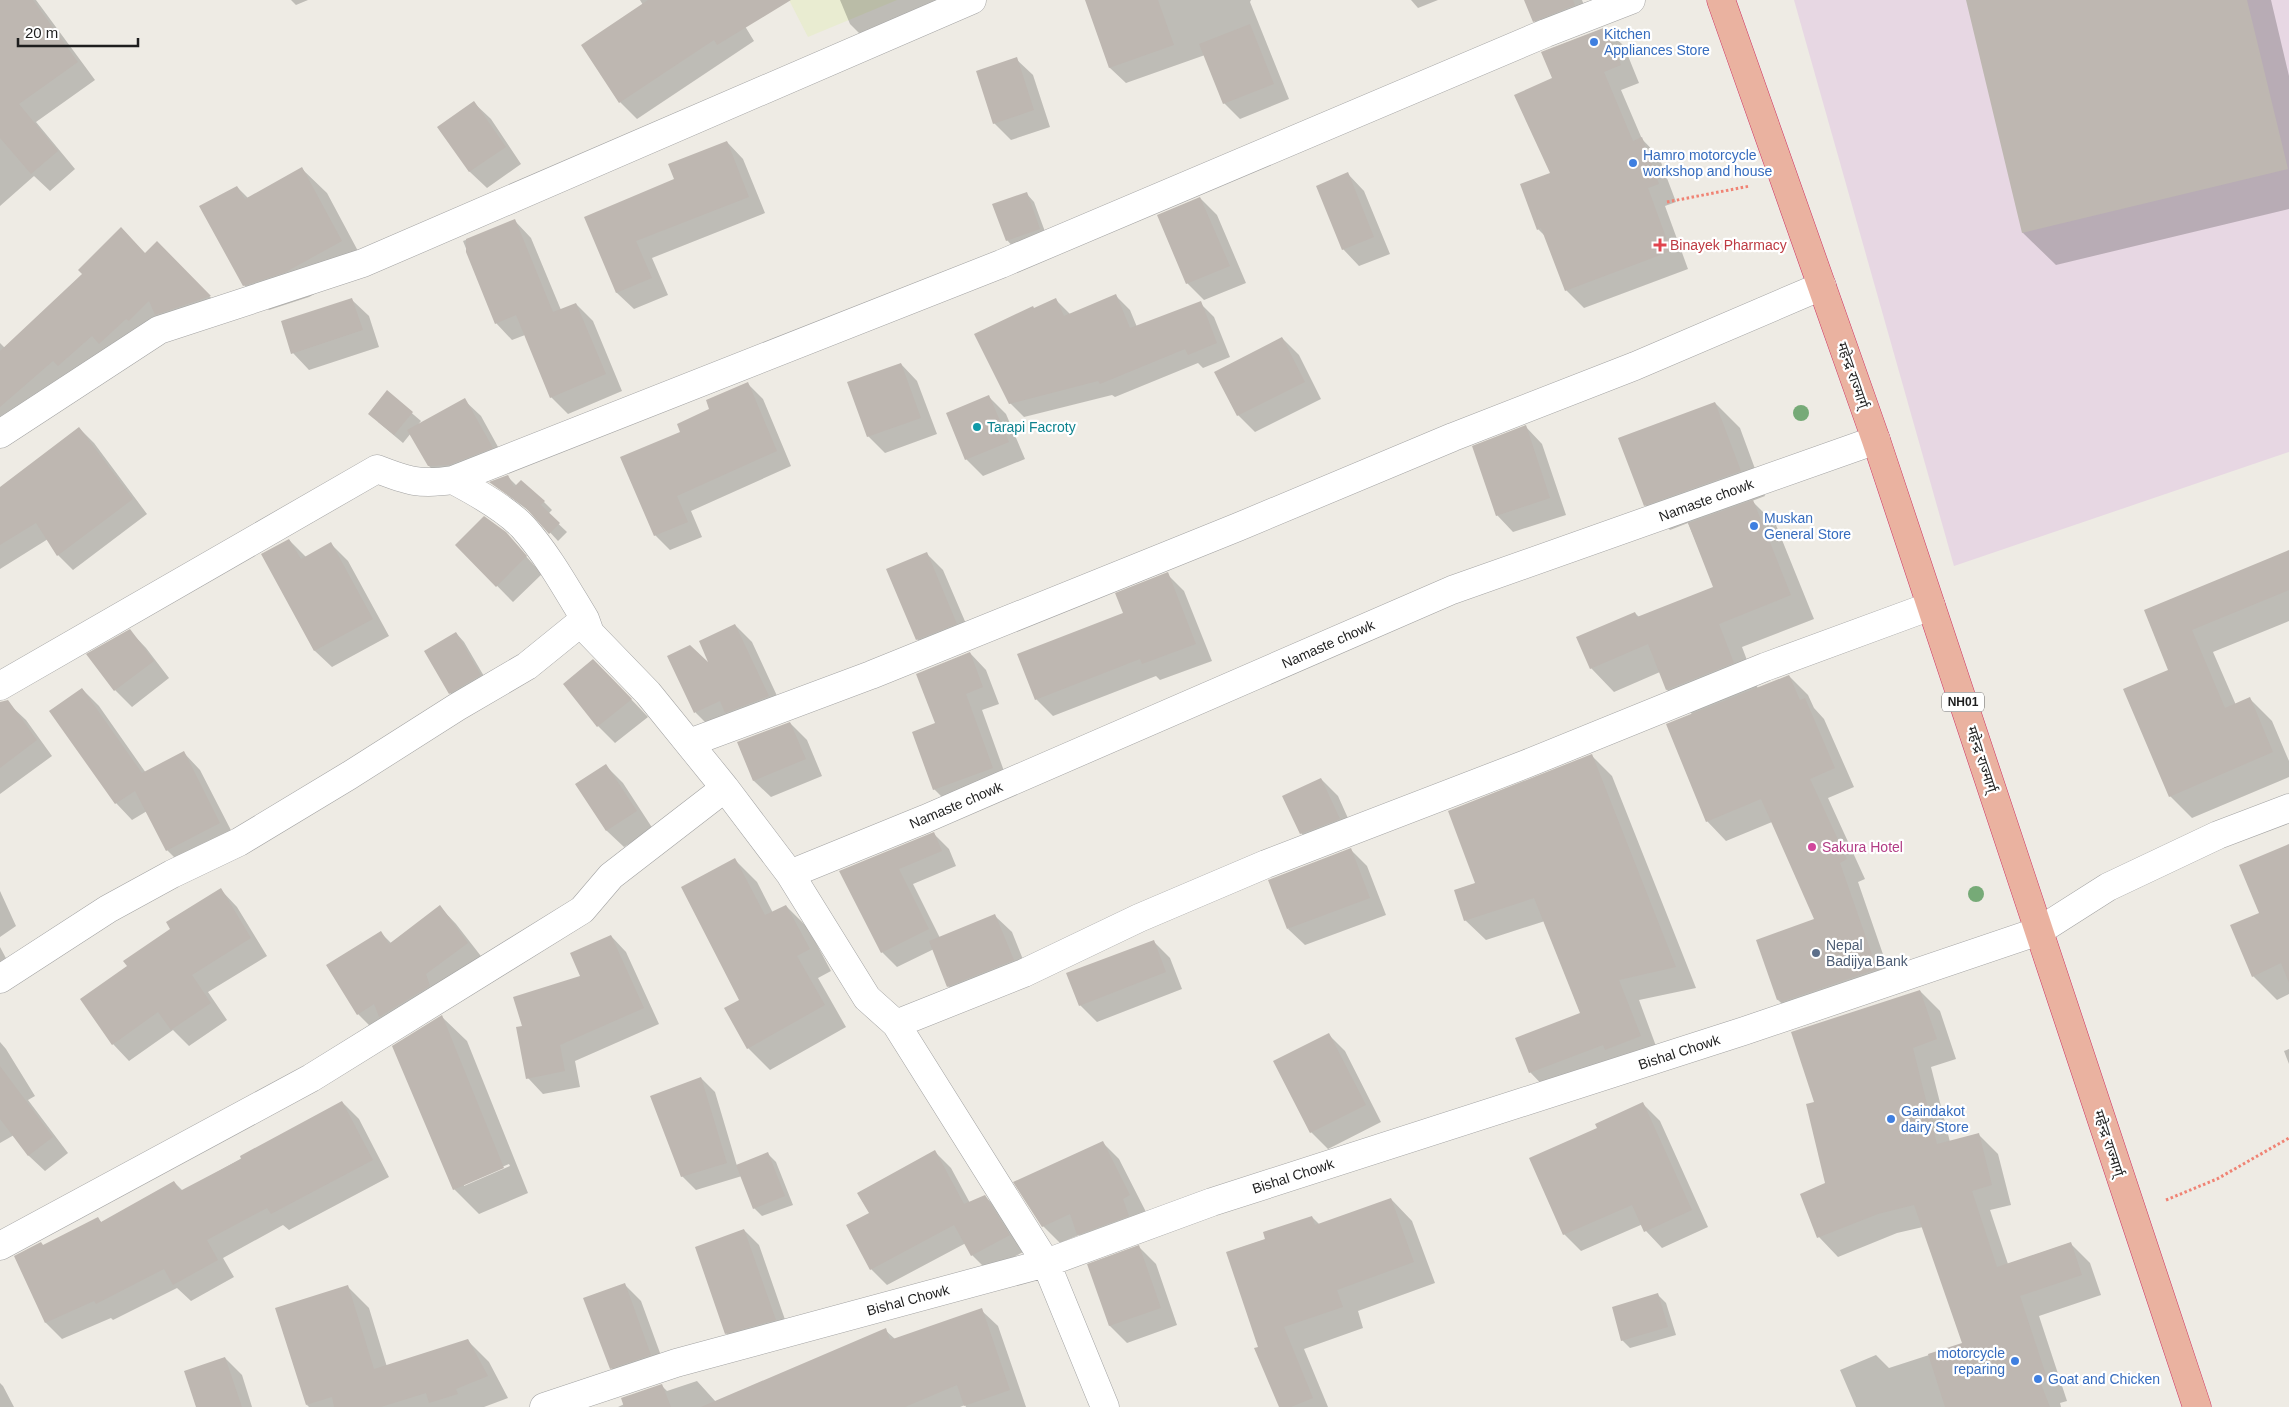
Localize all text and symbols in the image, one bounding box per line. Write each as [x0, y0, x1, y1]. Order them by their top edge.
scale bar [18, 15, 138, 47]
text: 20 m [25, 24, 58, 41]
place label: Kitchen Appliances Store [1604, 26, 1710, 58]
marker: Kitchen Appliances Store [1588, 36, 1600, 48]
place label: Hamro motorcycle workshop and house [1642, 147, 1772, 179]
marker: Hamro motorcycle workshop and house [1627, 157, 1639, 169]
place label: Binayek Pharmacy [1670, 237, 1787, 253]
marker: Binayek Pharmacy [1654, 239, 1666, 251]
street label: महेन्द्र राज्मार्ग् [1832, 340, 1873, 413]
place label: Tarapi Facroty [987, 419, 1076, 435]
marker: Tarapi Facroty [971, 421, 983, 433]
street label: Namaste chowk [1656, 475, 1756, 525]
place label: Muskan General Store [1764, 510, 1851, 542]
marker: Muskan General Store [1748, 520, 1760, 532]
street label: Namaste chowk [1279, 616, 1378, 672]
road number: NH01 [1942, 692, 1984, 712]
street label: महेन्द्र राज्मार्ग् [1962, 724, 2002, 797]
street label: Namaste chowk [907, 778, 1006, 832]
place label: Sakura Hotel [1822, 839, 1903, 855]
marker: Sakura Hotel [1806, 841, 1818, 853]
place label: Nepal Badijya Bank [1826, 937, 1909, 969]
marker: Nepal Badijya Bank [1810, 947, 1822, 959]
street label: Bishal Chowk [1636, 1031, 1723, 1073]
place label: Gaindakot dairy Store [1901, 1103, 1969, 1135]
street label: महेन्द्र राज्मार्ग् [2089, 1108, 2129, 1181]
marker: Gaindakot dairy Store [1885, 1113, 1897, 1125]
street label: Bishal Chowk [1250, 1155, 1337, 1197]
street label: Bishal Chowk [865, 1281, 952, 1319]
place label: motorcycle reparing [1937, 1345, 2005, 1377]
marker: motorcycle reparing [2009, 1355, 2021, 1367]
place label: Goat and Chicken [2048, 1371, 2160, 1387]
marker: Goat and Chicken [2032, 1373, 2044, 1385]

